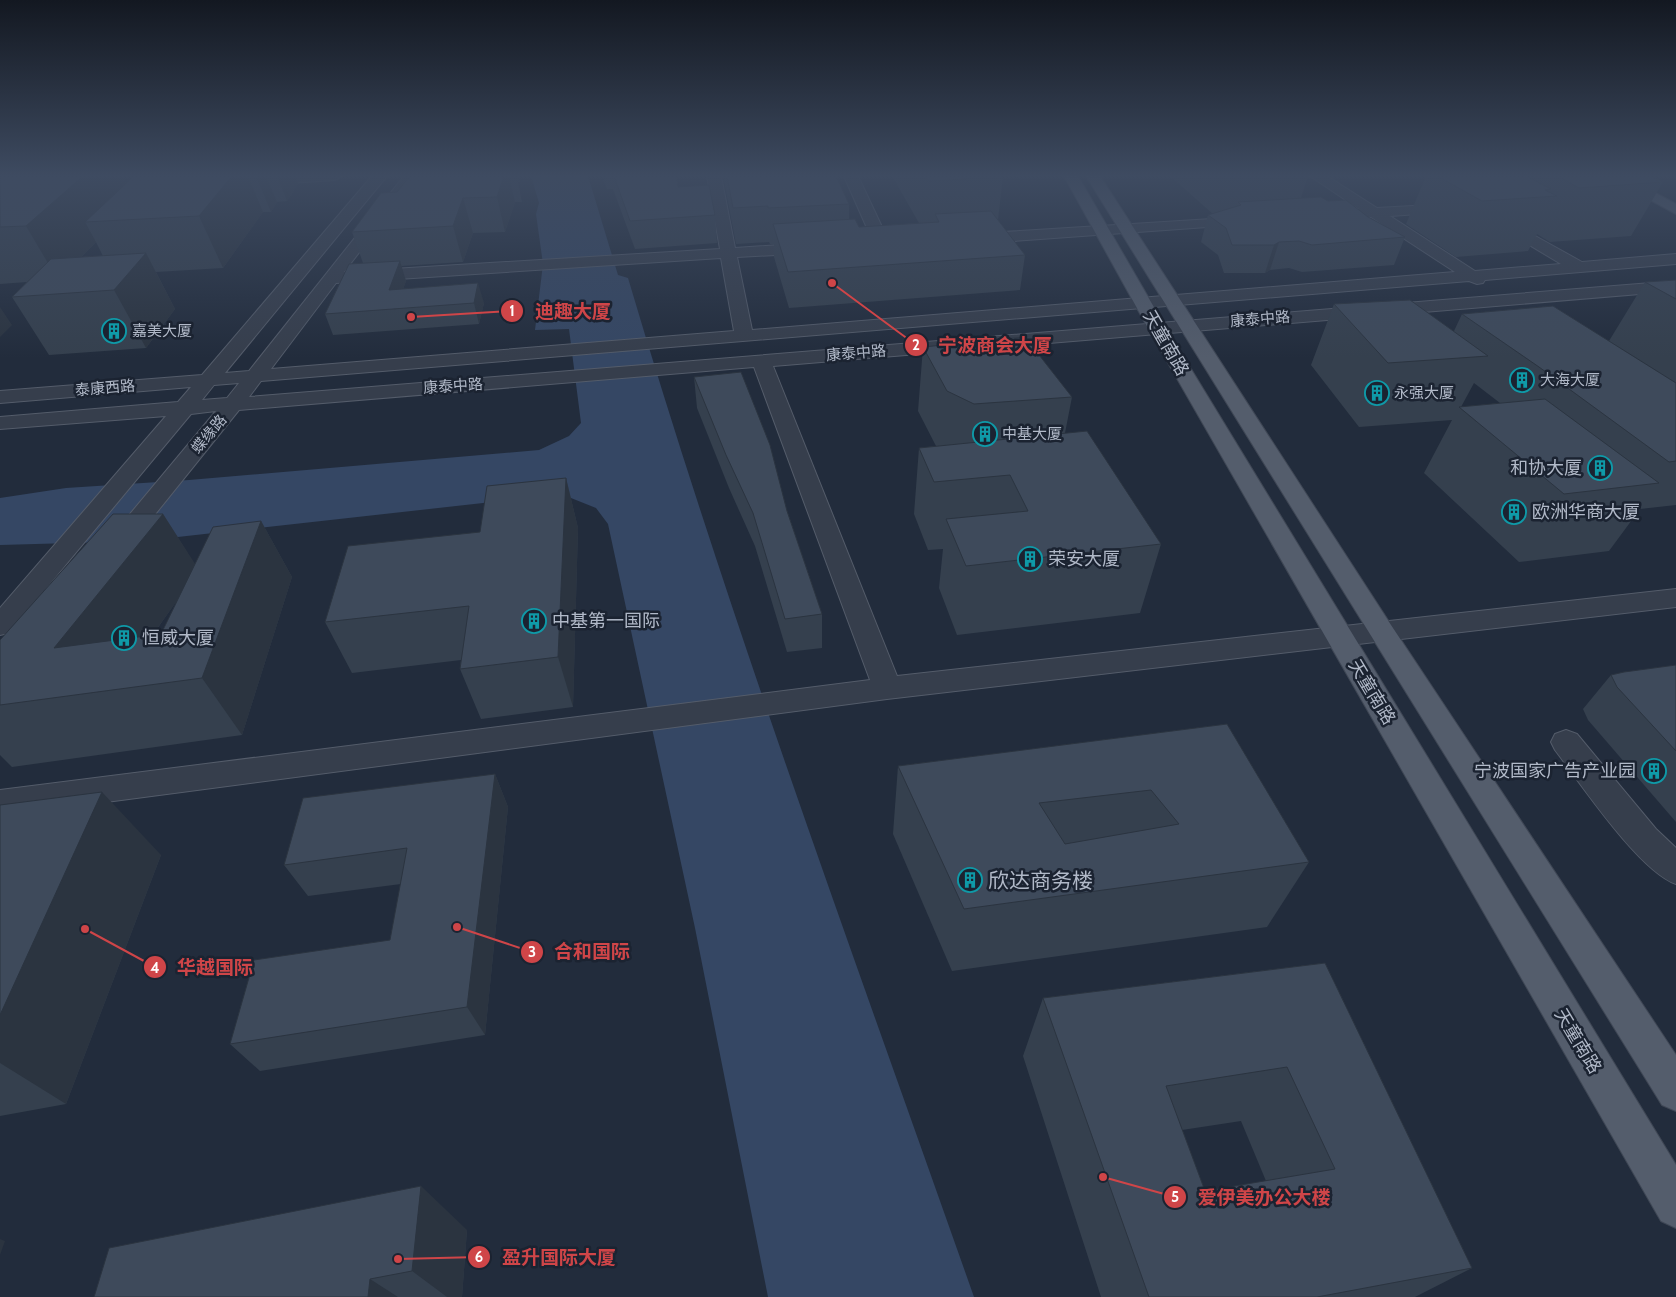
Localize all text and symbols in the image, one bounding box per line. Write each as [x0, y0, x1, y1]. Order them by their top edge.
callout: 迪趣大厦 [500, 294, 621, 328]
text: 迪趣大厦 [535, 300, 611, 323]
text: 1 [509, 302, 515, 320]
street label: 天童南路 [1138, 306, 1194, 380]
street label: 康泰中路 [1229, 307, 1291, 331]
building icon: 嘉美大厦 [101, 318, 127, 344]
place label: 嘉美大厦 [132, 322, 192, 340]
callout: 宁波商会大厦 [903, 328, 1062, 362]
text: 宁波商会大厦 [938, 334, 1052, 357]
text: 2 [912, 336, 920, 354]
street label: 康泰中路 [825, 341, 887, 365]
building icon: 大海大厦 [1509, 367, 1535, 393]
place label: 大海大厦 [1540, 371, 1600, 389]
street label: 康泰中路 [422, 375, 484, 397]
street label: 泰康西路 [74, 376, 136, 400]
building icon: 永强大厦 [1364, 380, 1390, 406]
place label: 永强大厦 [1394, 384, 1454, 402]
street label: 蝶缘路 [188, 411, 230, 457]
building icon: 中基大厦 [972, 421, 998, 447]
place label: 中基大厦 [1002, 425, 1062, 443]
building icon: 和协大厦 [1587, 455, 1613, 481]
place label: 和协大厦 [1510, 457, 1582, 479]
building icon: 欧洲华商大厦 [1501, 499, 1527, 525]
place label: 欧洲华商大厦 [1532, 501, 1640, 523]
building icon: 荣安大厦 [1017, 546, 1043, 572]
place label: 荣安大厦 [1048, 548, 1120, 570]
building icon: 中基第一国际 [521, 608, 547, 634]
place label: 中基第一国际 [552, 610, 660, 632]
building icon: 恒威大厦 [111, 625, 137, 651]
place label: 恒威大厦 [142, 627, 214, 649]
street label: 天童南路 [1344, 655, 1400, 729]
building icon: 宁波国家广告产业园 [1641, 758, 1667, 784]
place label: 宁波国家广告产业园 [1474, 760, 1636, 782]
building icon: 欣达商务楼 [957, 867, 983, 893]
place label: 欣达商务楼 [988, 868, 1093, 893]
callout: 合和国际 [519, 935, 640, 969]
text: 合和国际 [554, 940, 630, 963]
text: 3 [528, 943, 536, 961]
callout: 华越国际 [142, 950, 263, 984]
text: 华越国际 [177, 956, 253, 979]
text: 4 [150, 959, 160, 977]
street label: 天童南路 [1550, 1004, 1606, 1078]
callout: 爱伊美办公大楼 [1162, 1180, 1340, 1214]
text: 爱伊美办公大楼 [1197, 1186, 1331, 1209]
text: 5 [1171, 1188, 1179, 1206]
callout: 盈升国际大厦 [467, 1240, 626, 1274]
text: 盈升国际大厦 [502, 1246, 616, 1269]
text: 6 [475, 1248, 483, 1266]

